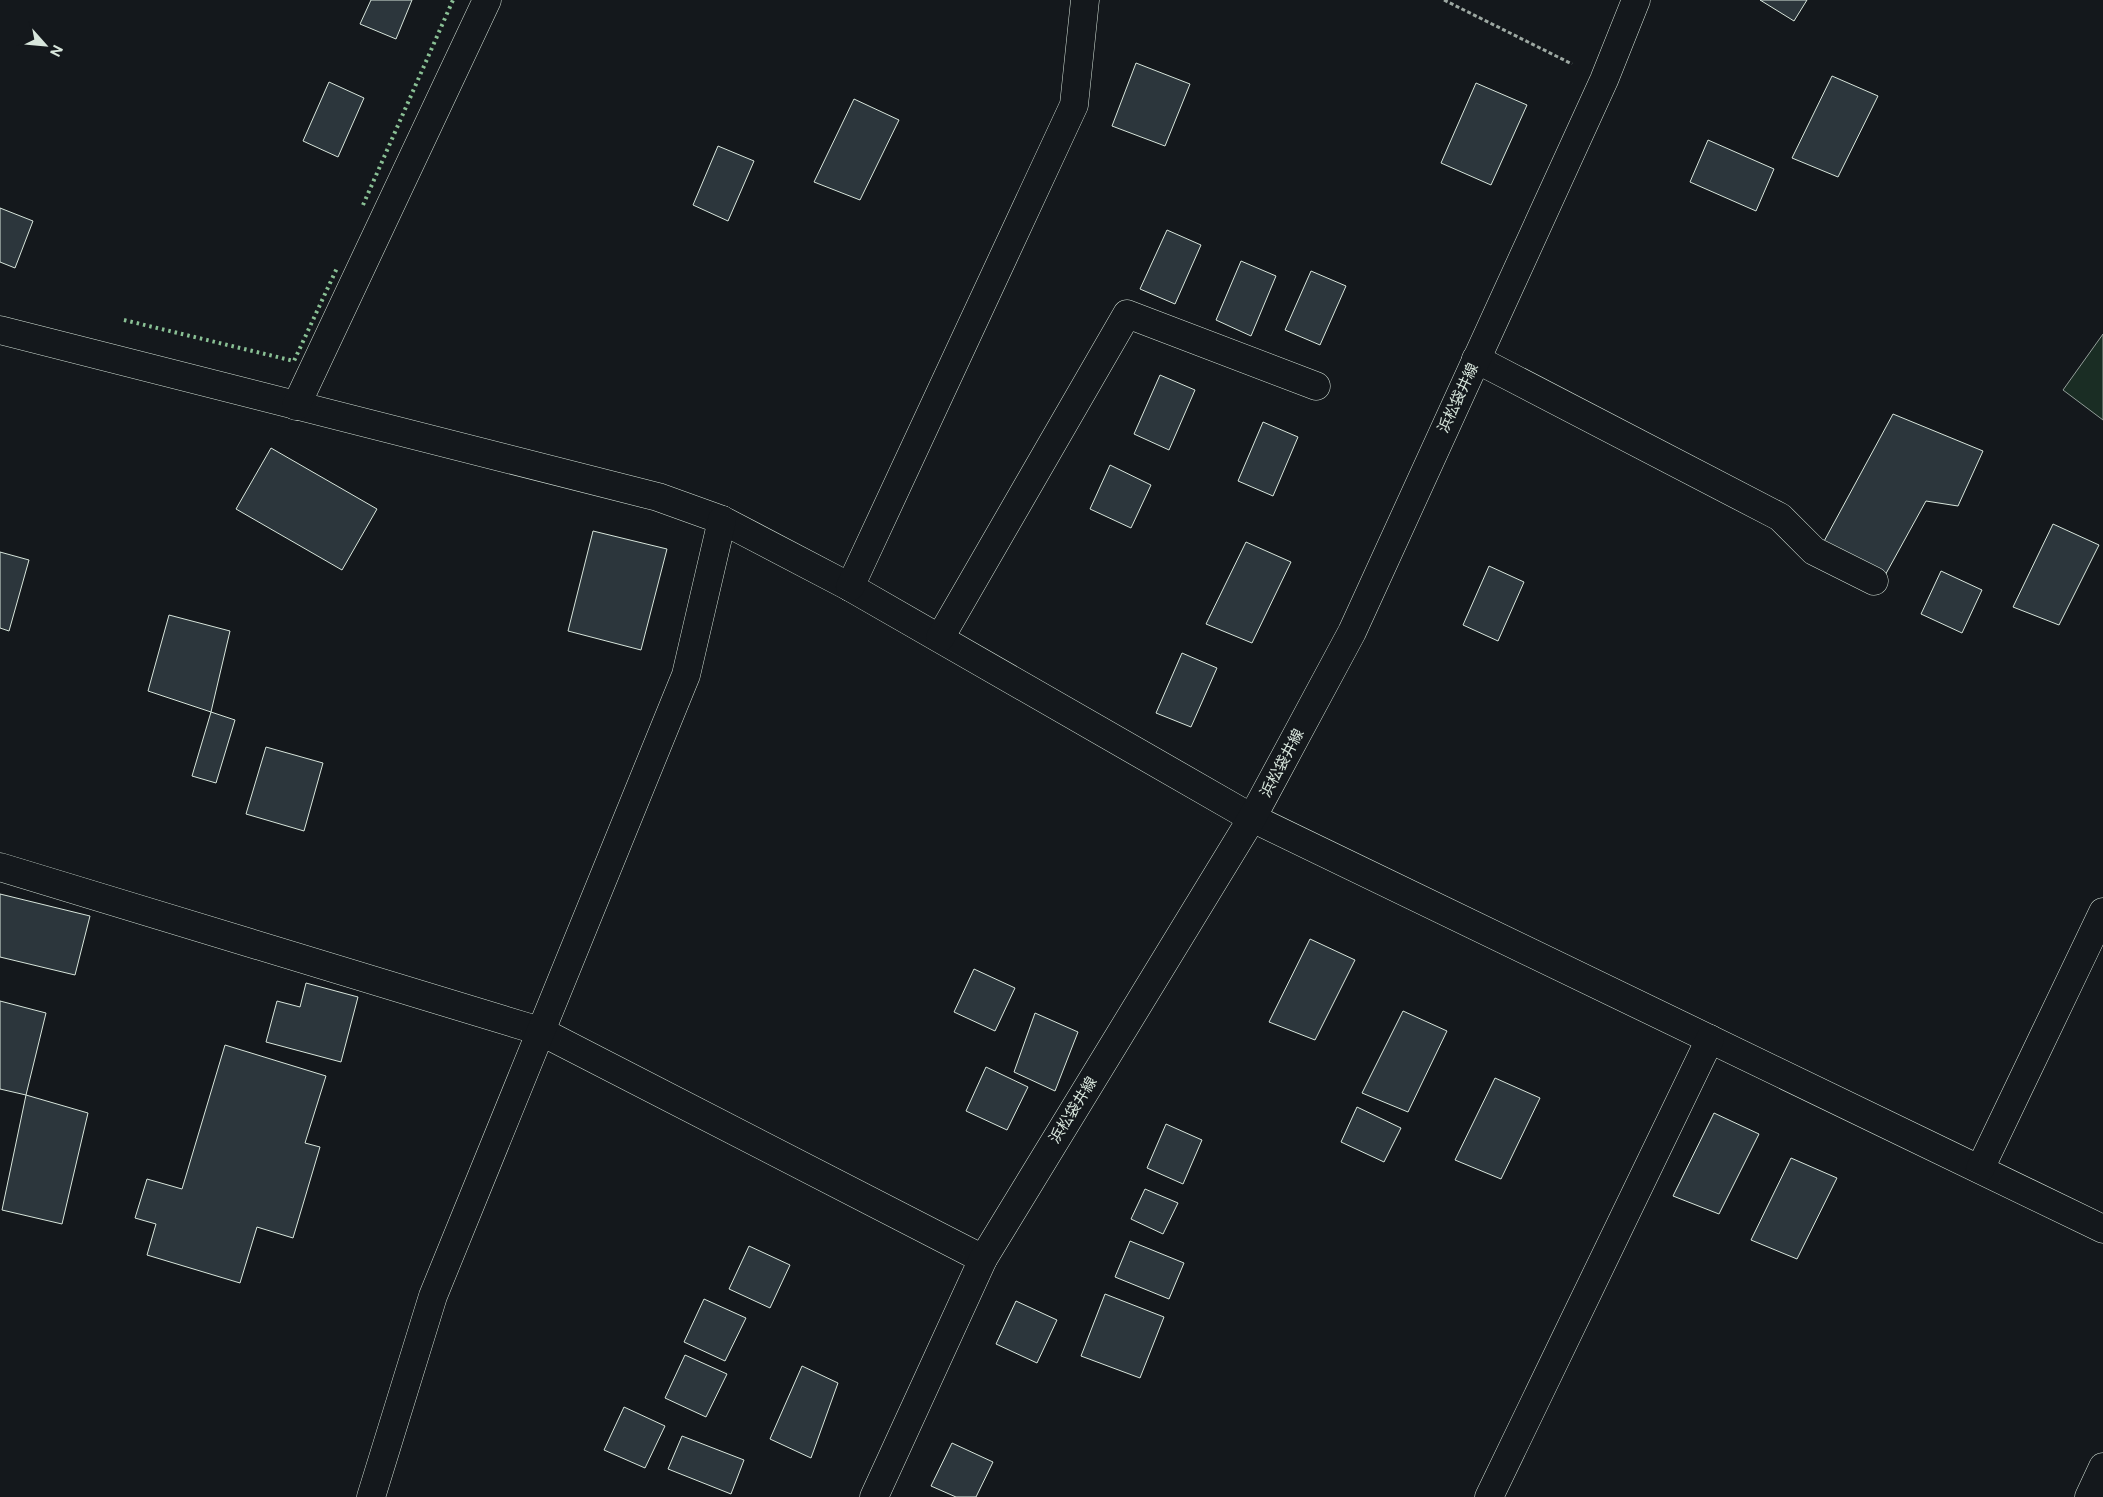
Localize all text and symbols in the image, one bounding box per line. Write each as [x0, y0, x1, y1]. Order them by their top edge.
north arrow [20, 20, 70, 70]
text: N [47, 42, 66, 59]
street label: 浜松袋井線 [1434, 360, 1481, 435]
street label: 浜松袋井線 [1256, 726, 1307, 800]
street label: 浜松袋井線 [1045, 1073, 1100, 1146]

